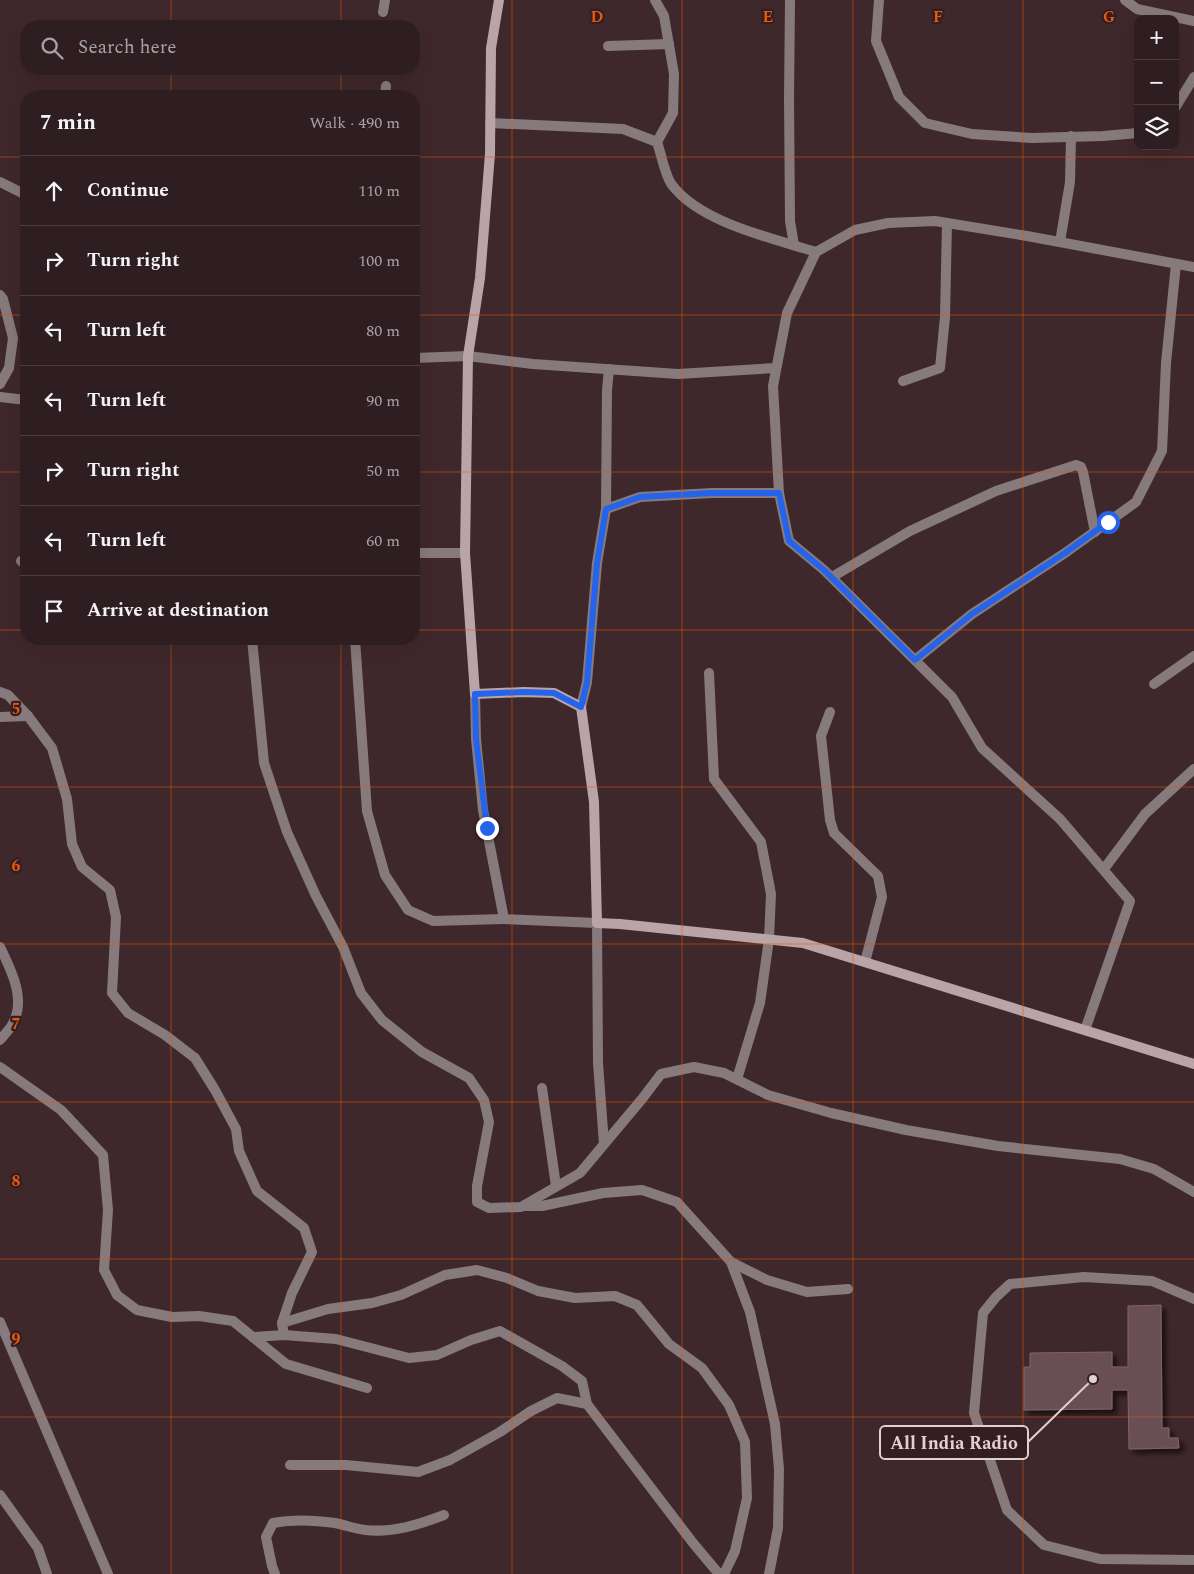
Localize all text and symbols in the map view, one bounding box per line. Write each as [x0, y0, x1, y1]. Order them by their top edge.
text: D [591, 5, 604, 29]
text: E [763, 5, 773, 29]
text: F [933, 5, 943, 29]
text: G [1103, 5, 1115, 29]
map controls [1134, 15, 1179, 150]
button: + [1134, 15, 1179, 60]
search box [20, 20, 420, 75]
text: Search here [78, 33, 177, 62]
icon: search [38, 34, 66, 62]
button: − [1134, 60, 1179, 105]
button: layers [1134, 105, 1179, 150]
text: 7 min [40, 107, 96, 139]
text: Walk · 490 m [309, 111, 400, 135]
text: Continue [87, 176, 169, 205]
icon: ahead [40, 177, 68, 205]
text: 110 m [358, 179, 400, 203]
text: Turn right [87, 246, 180, 275]
icon: right [40, 247, 68, 275]
text: 100 m [358, 249, 400, 273]
text: Turn left [87, 316, 166, 345]
icon: left [40, 317, 68, 345]
text: 80 m [366, 319, 400, 343]
text: Turn left [87, 386, 166, 415]
icon: left [40, 387, 68, 415]
text: 90 m [366, 389, 400, 413]
text: Turn right [87, 456, 180, 485]
icon: right [40, 457, 68, 485]
text: 50 m [366, 459, 400, 483]
route start [1097, 511, 1120, 534]
text: Turn left [87, 526, 166, 555]
icon: left [40, 527, 68, 555]
text: 60 m [366, 529, 400, 553]
text: Arrive at destination [87, 596, 269, 625]
icon: arrive [40, 597, 68, 625]
text: 5 [12, 697, 20, 721]
route end [476, 817, 499, 840]
text: 6 [12, 854, 21, 878]
text: 7 [12, 1012, 21, 1036]
text: 8 [12, 1169, 21, 1193]
text: 9 [12, 1327, 21, 1351]
callout: All India Radio [880, 1426, 1028, 1459]
text: All India Radio [890, 1430, 1018, 1457]

